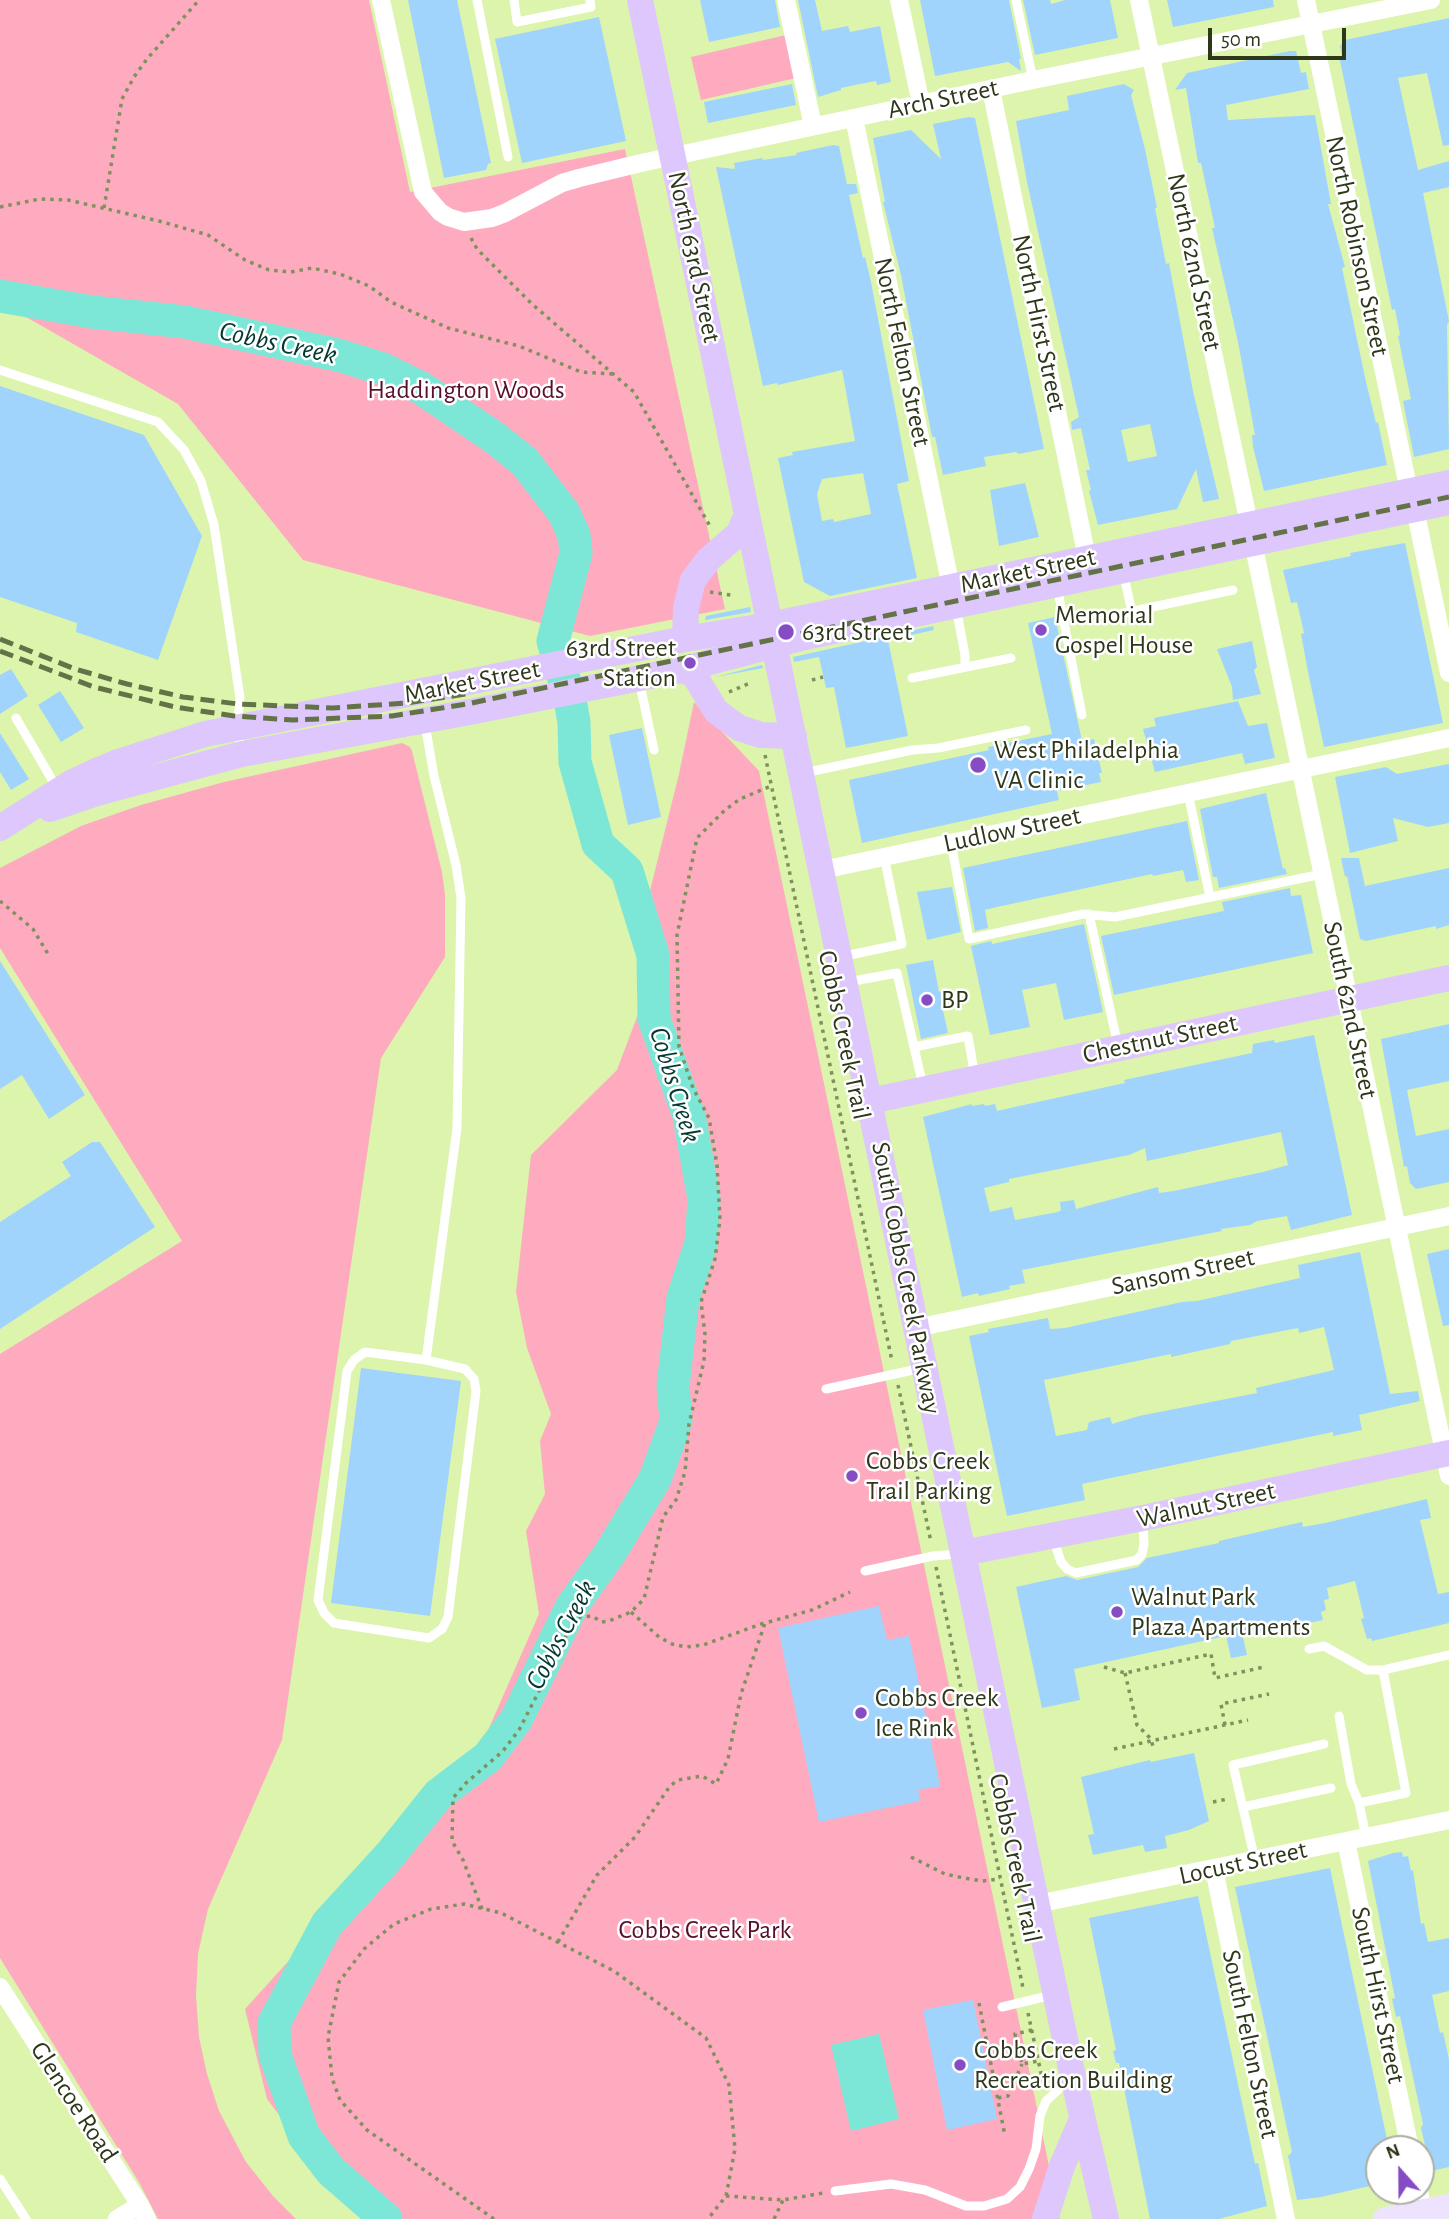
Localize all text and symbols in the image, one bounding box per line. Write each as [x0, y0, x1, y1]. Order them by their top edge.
scale bar [1211, 14, 1349, 58]
text: 50 m [1221, 29, 1261, 50]
street label: Arch Street [885, 72, 1001, 126]
street label: North Robinson Street [1318, 133, 1396, 359]
street label: North 63rd Street [661, 168, 727, 346]
street label: North 62nd Street [1160, 170, 1228, 354]
street label: North Hirst Street [1005, 232, 1073, 414]
street label: North Felton Street [867, 255, 937, 449]
water label: Cobbs Creek [216, 314, 340, 372]
park label: Haddington Woods [367, 374, 565, 406]
street label: Market Street [957, 541, 1099, 601]
place label: Memorial Gospel House [1055, 599, 1193, 660]
place label: 63rd Street [802, 616, 912, 648]
marker: 63rd Street [776, 622, 796, 642]
marker: Memorial Gospel House [1033, 622, 1049, 638]
place label: 63rd Street Station [566, 632, 676, 694]
street label: Market Street [401, 654, 543, 710]
marker: 63rd Street Station [682, 655, 698, 671]
place label: West Philadelphia VA Clinic [994, 734, 1179, 796]
marker: West Philadelphia VA Clinic [968, 755, 988, 775]
street label: Ludlow Street [941, 800, 1083, 860]
street label: South 62nd Street [1316, 919, 1384, 1101]
street label: Cobbs Creek Trail [811, 948, 877, 1122]
place label: BP [941, 984, 968, 1016]
marker: BP [919, 992, 935, 1008]
street label: Chestnut Street [1080, 1007, 1240, 1071]
water label: Cobbs Creek [642, 1023, 708, 1147]
street label: South Cobbs Creek Parkway [864, 1139, 948, 1417]
street label: Sansom Street [1109, 1242, 1257, 1302]
place label: Cobbs Creek Trail Parking [866, 1445, 991, 1506]
marker: Cobbs Creek Trail Parking [844, 1468, 860, 1484]
street label: Walnut Street [1134, 1475, 1278, 1535]
water label: Cobbs Creek [518, 1574, 604, 1696]
place label: Walnut Park Plaza Apartments [1131, 1581, 1310, 1642]
marker: Walnut Park Plaza Apartments [1109, 1604, 1125, 1620]
place label: Cobbs Creek Ice Rink [875, 1682, 999, 1744]
marker: Cobbs Creek Ice Rink [853, 1705, 869, 1721]
street label: Cobbs Creek Trail [982, 1771, 1048, 1945]
street label: Locust Street [1176, 1834, 1310, 1892]
street label: South Hirst Street [1344, 1904, 1412, 2086]
park label: Cobbs Creek Park [619, 1914, 791, 1946]
street label: South Felton Street [1215, 1947, 1285, 2141]
place label: Cobbs Creek Recreation Building [974, 2034, 1172, 2096]
street label: Glencoe Road [23, 2036, 125, 2168]
marker: Cobbs Creek Recreation Building [952, 2057, 968, 2073]
north arrow [1365, 2135, 1435, 2205]
text: N [1383, 2141, 1403, 2163]

